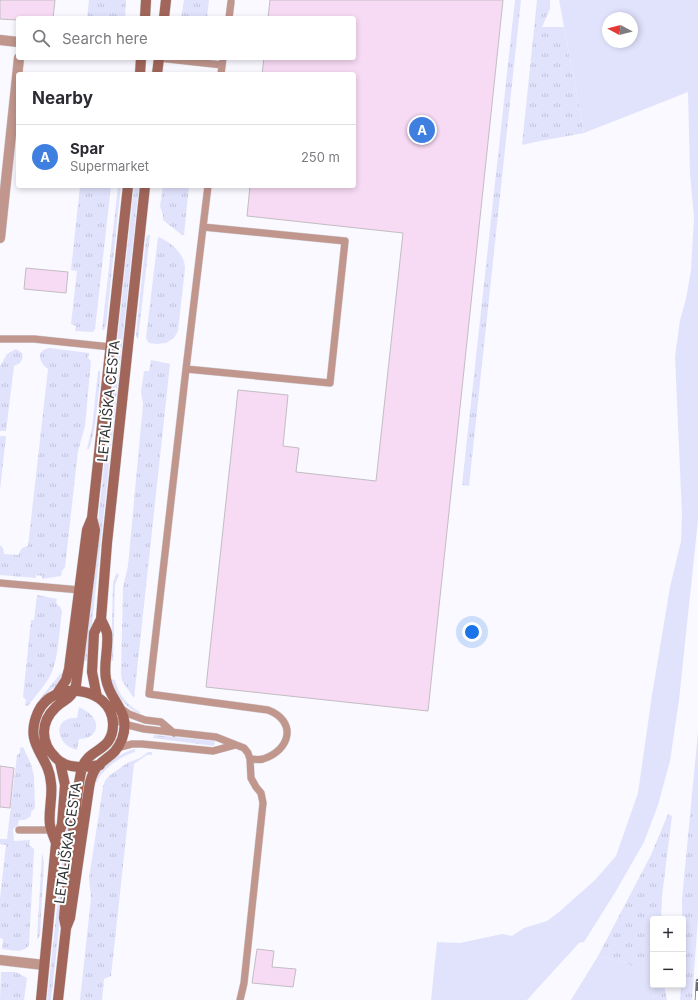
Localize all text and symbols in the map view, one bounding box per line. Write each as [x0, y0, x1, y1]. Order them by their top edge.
north arrow [602, 12, 638, 48]
search box [16, 16, 356, 60]
icon: search [30, 27, 52, 49]
text: Search here [62, 29, 148, 48]
text: Nearby [32, 88, 93, 108]
pin: A [409, 115, 435, 145]
text: Spar [70, 139, 104, 158]
text: A [40, 149, 50, 165]
text: 250 m [301, 149, 340, 165]
text: Supermarket [70, 158, 149, 174]
street label: LETALIŠKA CESTA [93, 339, 123, 463]
your location [462, 622, 482, 642]
street label: LETALIŠKA CESTA [50, 781, 84, 905]
map controls [650, 916, 686, 988]
button: + [650, 916, 686, 952]
button: − [650, 952, 686, 988]

